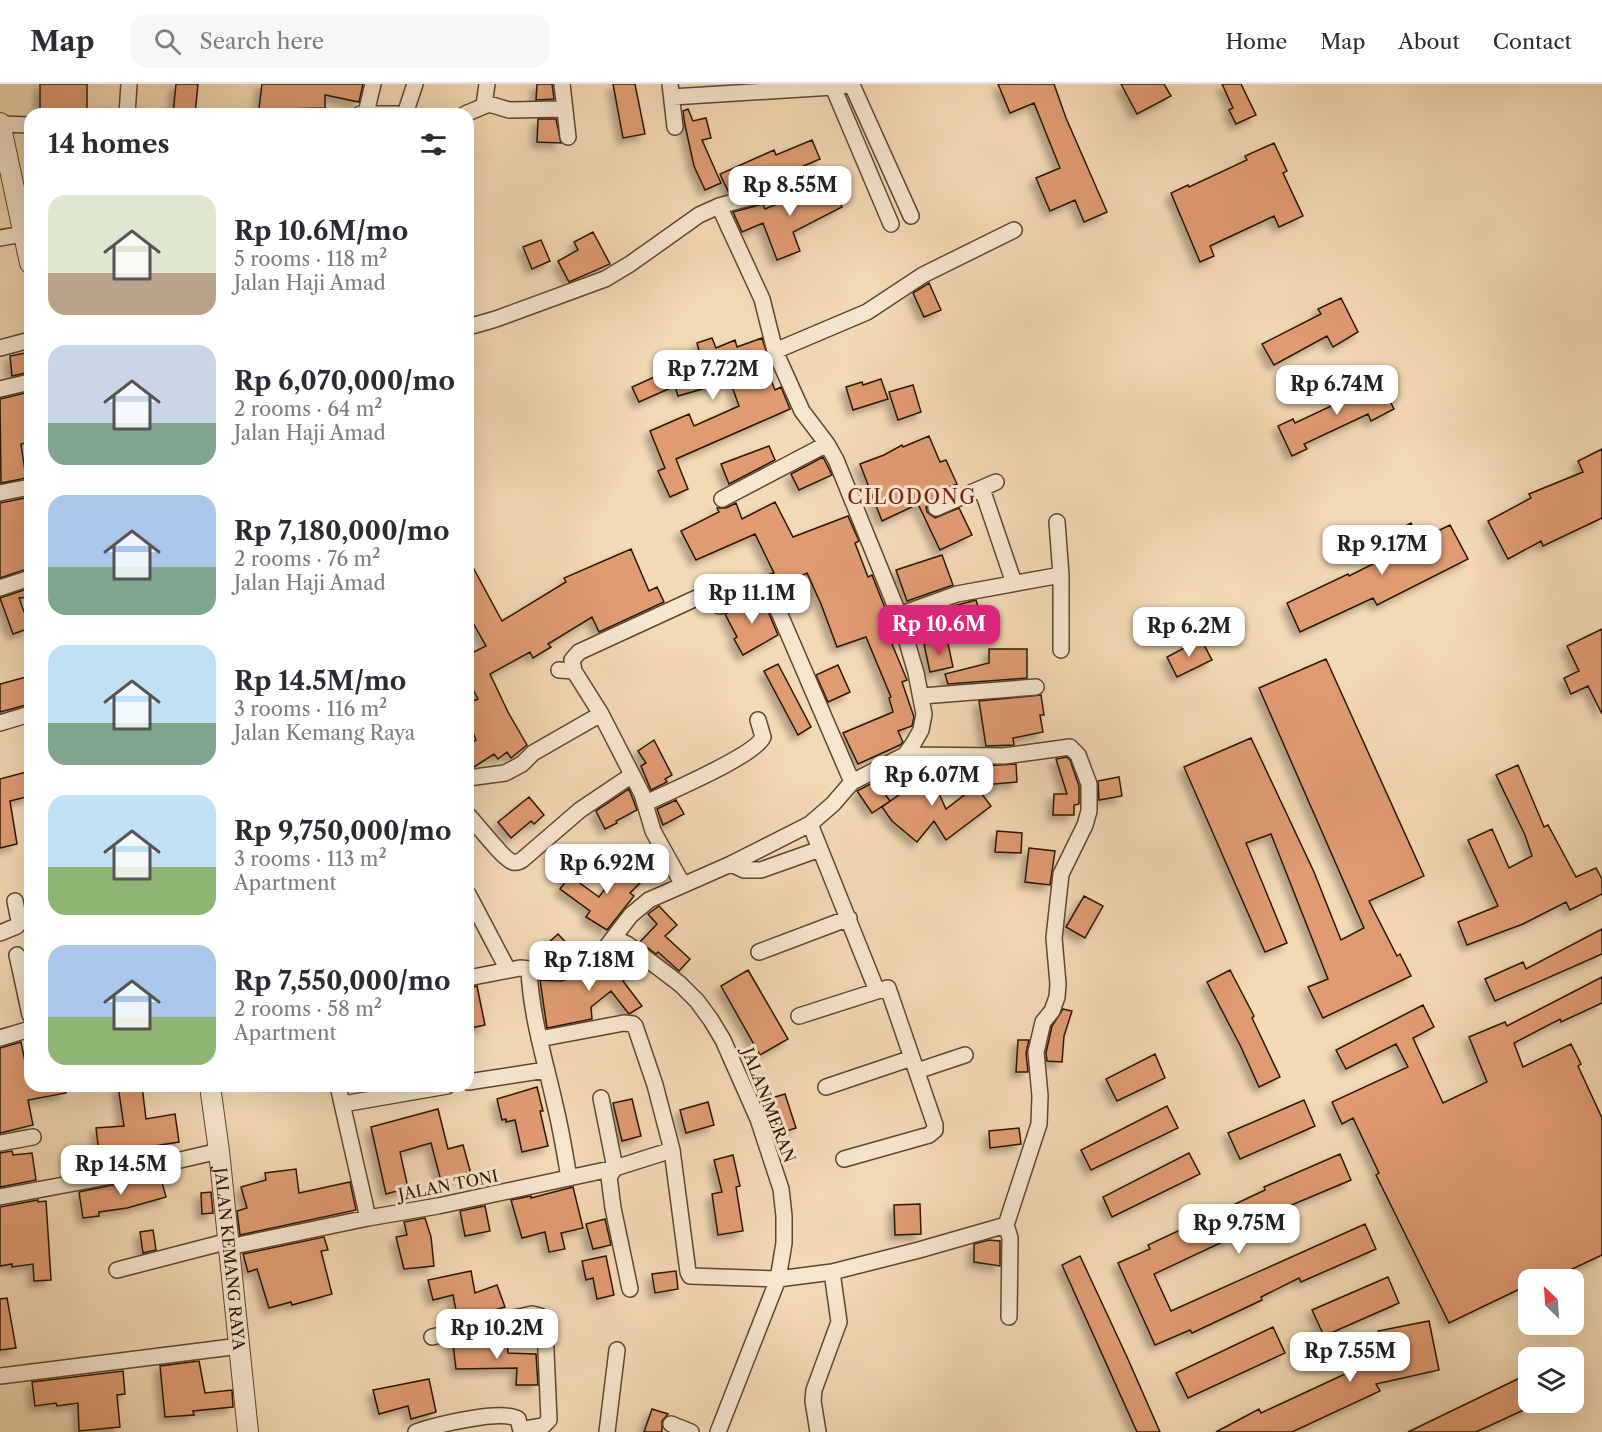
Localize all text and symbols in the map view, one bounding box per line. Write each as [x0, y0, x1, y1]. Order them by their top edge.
search box [130, 14, 550, 68]
text: Map [30, 24, 94, 58]
icon: search [151, 25, 184, 58]
text: Search here [199, 28, 324, 55]
text: Home [1226, 29, 1287, 54]
text: Map [1320, 29, 1365, 54]
text: About [1398, 29, 1460, 54]
text: Contact [1493, 29, 1572, 54]
text: 14 homes [48, 128, 170, 160]
icon: filters [417, 128, 450, 161]
pin: Rp 8.55M [728, 166, 852, 217]
text: Rp 8.55M [743, 173, 837, 197]
text: Rp 10.6M/mo [234, 215, 408, 247]
icon: home [96, 219, 168, 291]
text: 5 rooms · 118 m² [234, 247, 387, 271]
text: Jalan Haji Amad [234, 271, 386, 295]
pin: Rp 7.72M [651, 350, 775, 401]
text: Rp 7.72M [667, 357, 759, 381]
text: Rp 6,070,000/mo [234, 365, 455, 397]
pin: Rp 6.74M [1275, 365, 1399, 416]
icon: home [96, 369, 168, 441]
text: Rp 6.74M [1290, 372, 1384, 396]
text: 2 rooms · 64 m² [234, 397, 383, 421]
text: Jalan Haji Amad [234, 421, 386, 445]
district label: CILODONG [847, 485, 977, 509]
text: Rp 7,180,000/mo [234, 515, 449, 547]
icon: home [96, 519, 168, 591]
pin: Rp 9.17M [1320, 525, 1444, 576]
text: Rp 9.17M [1336, 532, 1428, 556]
text: 2 rooms · 76 m² [234, 547, 380, 571]
text: Jalan Haji Amad [234, 571, 386, 595]
pin: Rp 11.1M [690, 574, 814, 625]
text: Rp 11.1M [708, 581, 796, 605]
pin: Rp 10.6M [877, 605, 1001, 656]
pin: Rp 6.2M [1134, 607, 1244, 658]
text: Rp 10.6M [892, 612, 986, 636]
text: Rp 6.2M [1147, 614, 1231, 638]
text: Rp 14.5M/mo [234, 665, 406, 697]
icon: home [96, 669, 168, 741]
text: 3 rooms · 116 m² [234, 697, 387, 721]
text: Jalan Kemang Raya [234, 721, 415, 745]
pin: Rp 6.07M [870, 756, 994, 807]
text: Rp 6.07M [884, 763, 980, 787]
text: Rp 9,750,000/mo [234, 815, 451, 847]
icon: home [96, 819, 168, 891]
pin: Rp 6.92M [545, 844, 669, 895]
text: 3 rooms · 113 m² [234, 847, 387, 871]
text: Rp 6.92M [559, 851, 655, 875]
text: Apartment [234, 871, 337, 895]
pin: Rp 7.18M [527, 941, 651, 992]
text: Rp 7.18M [543, 948, 635, 972]
text: Rp 7,550,000/mo [234, 965, 450, 997]
icon: home [96, 969, 168, 1041]
text: 2 rooms · 58 m² [234, 997, 382, 1021]
text: Apartment [234, 1021, 337, 1045]
street label: JALAN MERAN [737, 1042, 800, 1165]
pin: Rp 14.5M [59, 1145, 183, 1196]
text: Rp 14.5M [75, 1152, 167, 1176]
street label: JALAN KEMANG RAYA [210, 1164, 250, 1352]
street label: JALAN TONI [393, 1166, 500, 1205]
pin: Rp 9.75M [1177, 1204, 1301, 1255]
text: Rp 9.75M [1193, 1211, 1285, 1235]
north arrow [1518, 1269, 1584, 1335]
map controls [1518, 1269, 1584, 1413]
pin: Rp 10.2M [435, 1309, 559, 1360]
text: Rp 10.2M [450, 1316, 544, 1340]
pin: Rp 7.55M [1288, 1332, 1412, 1383]
text: Rp 7.55M [1304, 1339, 1396, 1363]
button: layers [1518, 1347, 1584, 1413]

